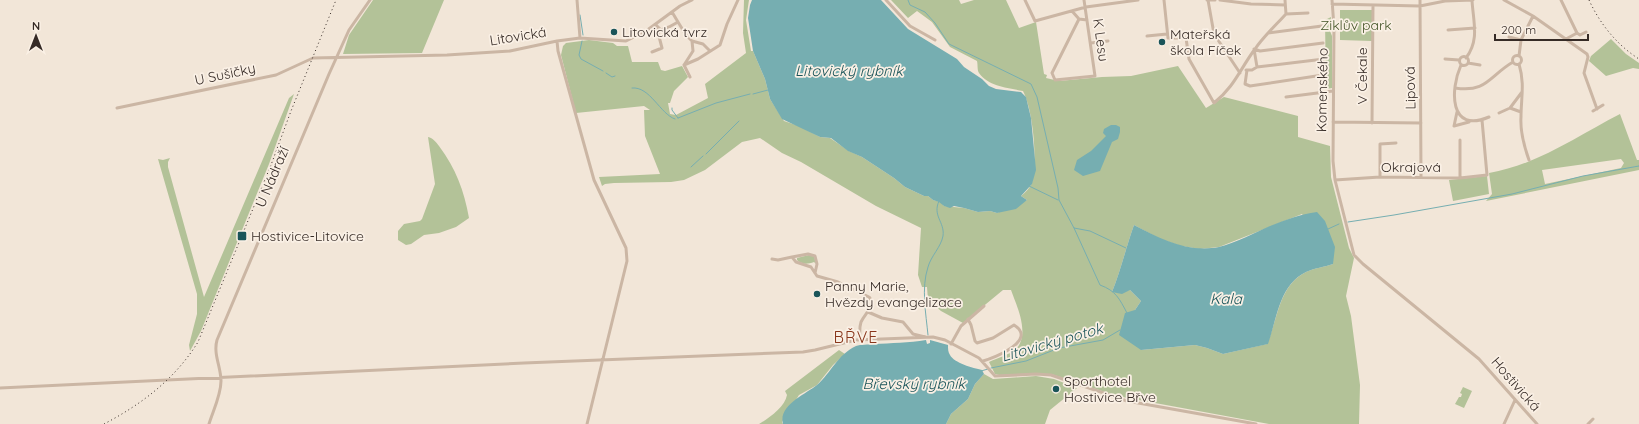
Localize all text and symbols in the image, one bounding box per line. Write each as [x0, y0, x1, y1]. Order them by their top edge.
north arrow [16, 16, 56, 56]
park label: Ziklův park [1320, 16, 1392, 34]
scale bar [1495, 16, 1588, 42]
street label: K Lesu [1089, 17, 1113, 63]
text: N [32, 19, 40, 33]
text: 200 m [1501, 22, 1536, 37]
street label: Litovická [488, 23, 548, 49]
place label: Litovická tvrz [622, 23, 707, 41]
place label: Mateřská škola Fíček [1170, 25, 1241, 59]
marker: Litovická tvrz [609, 27, 619, 37]
marker: Mateřská škola Fíček [1157, 37, 1167, 47]
street label: V Čekale [1353, 47, 1371, 105]
street label: Komenského [1312, 48, 1332, 132]
street label: U Sušičky [193, 59, 257, 89]
water label: Litovický rybník [795, 61, 905, 80]
street label: Lipová [1401, 66, 1419, 110]
street label: U Nádraží [251, 144, 293, 210]
street label: Okrajová [1381, 158, 1441, 176]
place label: Hostivice-Litovice [251, 227, 364, 245]
marker: Hostivice-Litovice [236, 230, 248, 242]
place label: Panny Marie, Hvězdy evangelizace [825, 277, 962, 311]
marker: Panny Marie, Hvězdy evangelizace [812, 289, 822, 299]
water label: Kala [1210, 289, 1243, 308]
water label: Litovický potok [999, 318, 1107, 366]
district label: BŘVE [834, 327, 878, 347]
street label: Hostivická [1487, 353, 1545, 415]
place label: Sporthotel Hostivice Břve [1064, 372, 1156, 406]
water label: Břevský rybník [863, 374, 967, 393]
marker: Sporthotel Hostivice Břve [1051, 384, 1061, 394]

